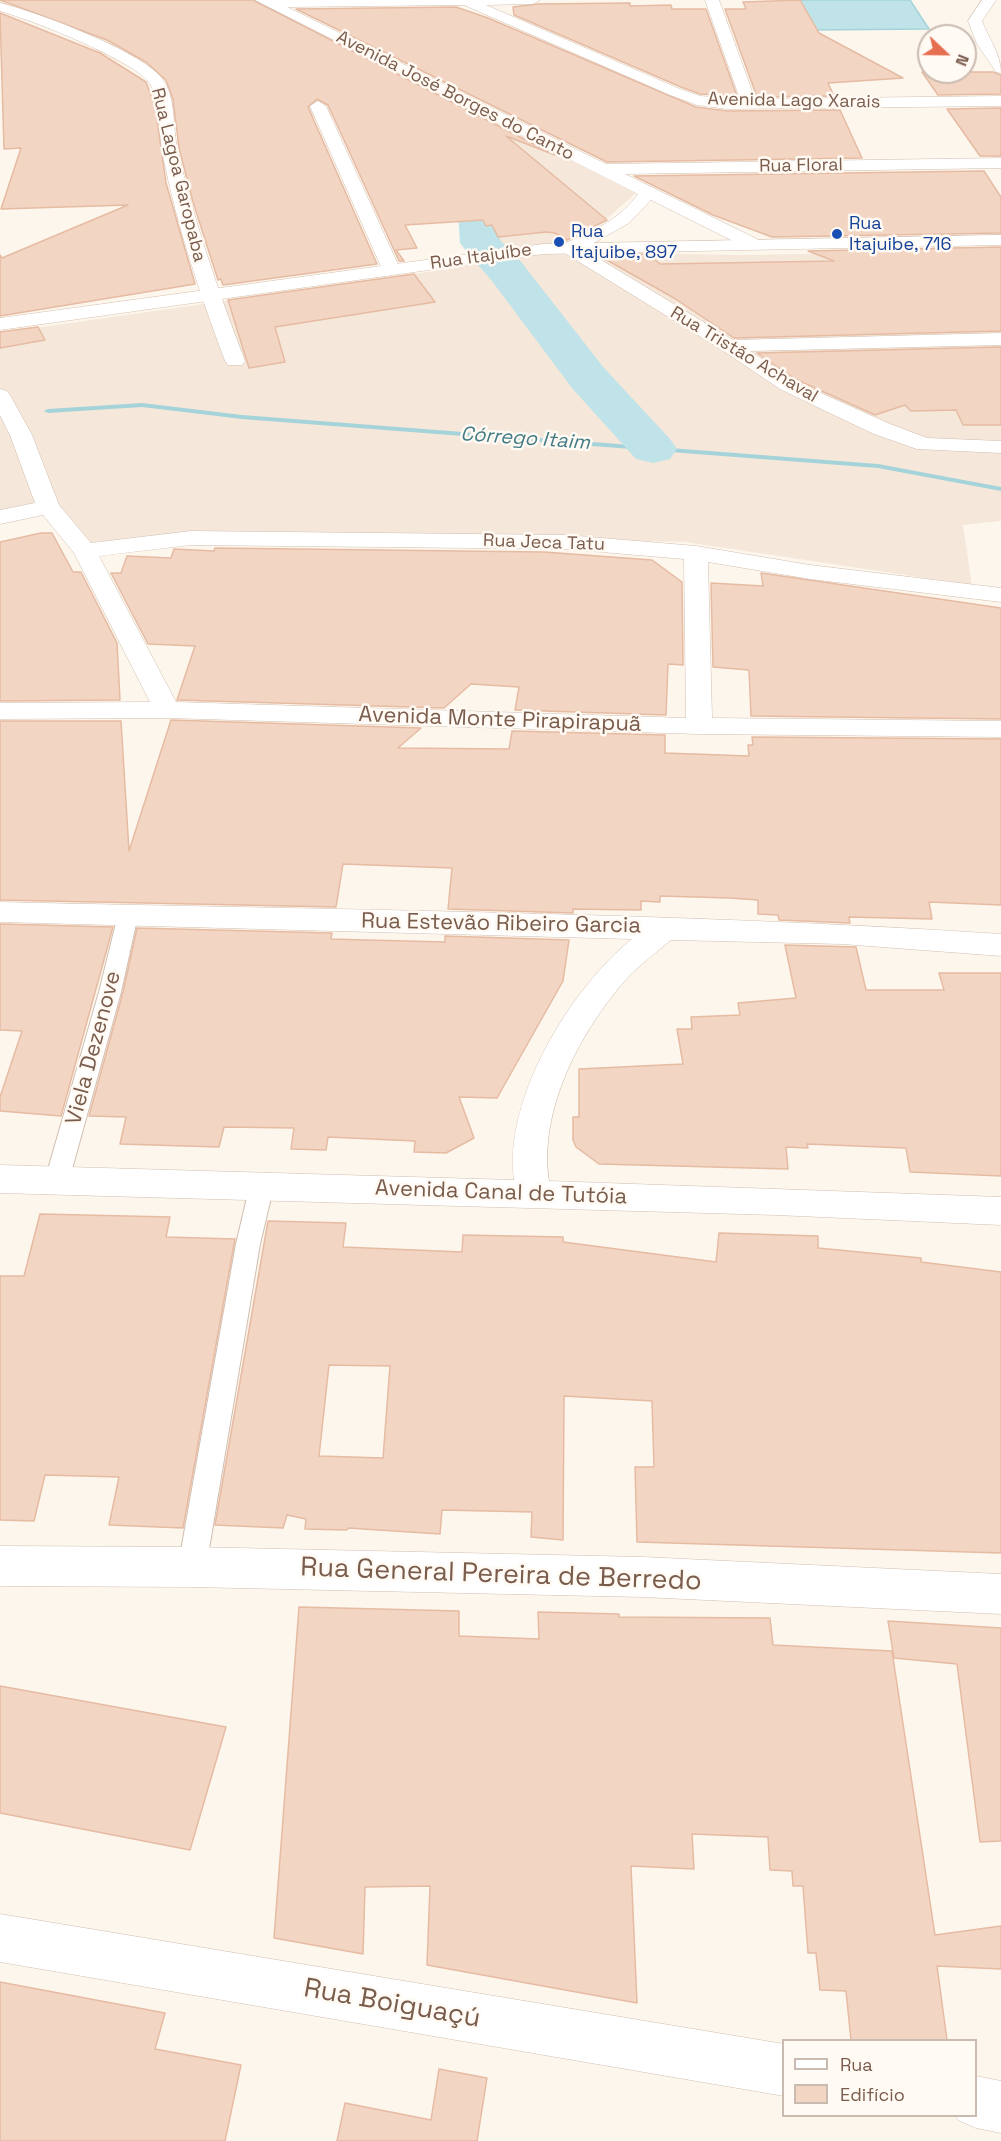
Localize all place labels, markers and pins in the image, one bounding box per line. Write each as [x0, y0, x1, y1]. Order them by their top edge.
place label: Rua Itajuibe, 716 [849, 213, 952, 256]
place label: Rua Itajuibe, 897 [571, 221, 677, 264]
marker: Rua Itajuibe, 716 [830, 227, 844, 241]
marker: Rua Itajuibe, 897 [552, 235, 566, 249]

